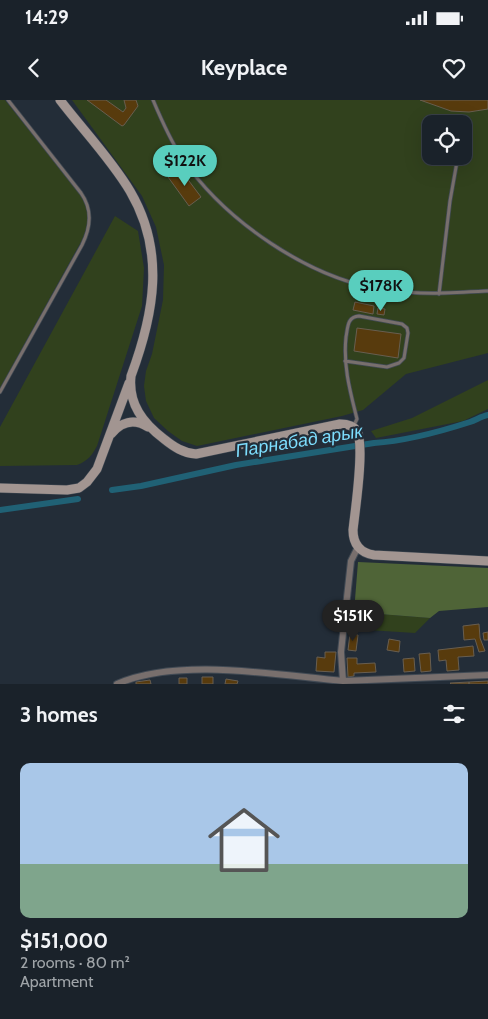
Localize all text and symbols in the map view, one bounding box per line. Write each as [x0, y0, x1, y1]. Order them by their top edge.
text: 14:29 [25, 6, 69, 29]
icon: back [20, 54, 48, 82]
text: Keyplace [201, 54, 287, 81]
icon: heart [440, 54, 468, 82]
map controls [422, 115, 472, 165]
button: locate [422, 115, 472, 165]
pin: $122K [150, 144, 220, 187]
text: $122K [164, 151, 206, 170]
pin: $178K [346, 270, 416, 312]
text: $178K [359, 276, 403, 295]
water label: Парнабад арык [234, 420, 366, 462]
pin: $151K [318, 600, 388, 642]
text: $151K [333, 606, 373, 625]
icon: filters [440, 700, 468, 728]
text: 3 homes [20, 702, 98, 727]
icon: home [199, 795, 289, 885]
text: $151,000 [20, 928, 108, 953]
text: 2 rooms · 80 m² [20, 953, 130, 972]
text: Apartment [20, 972, 93, 991]

